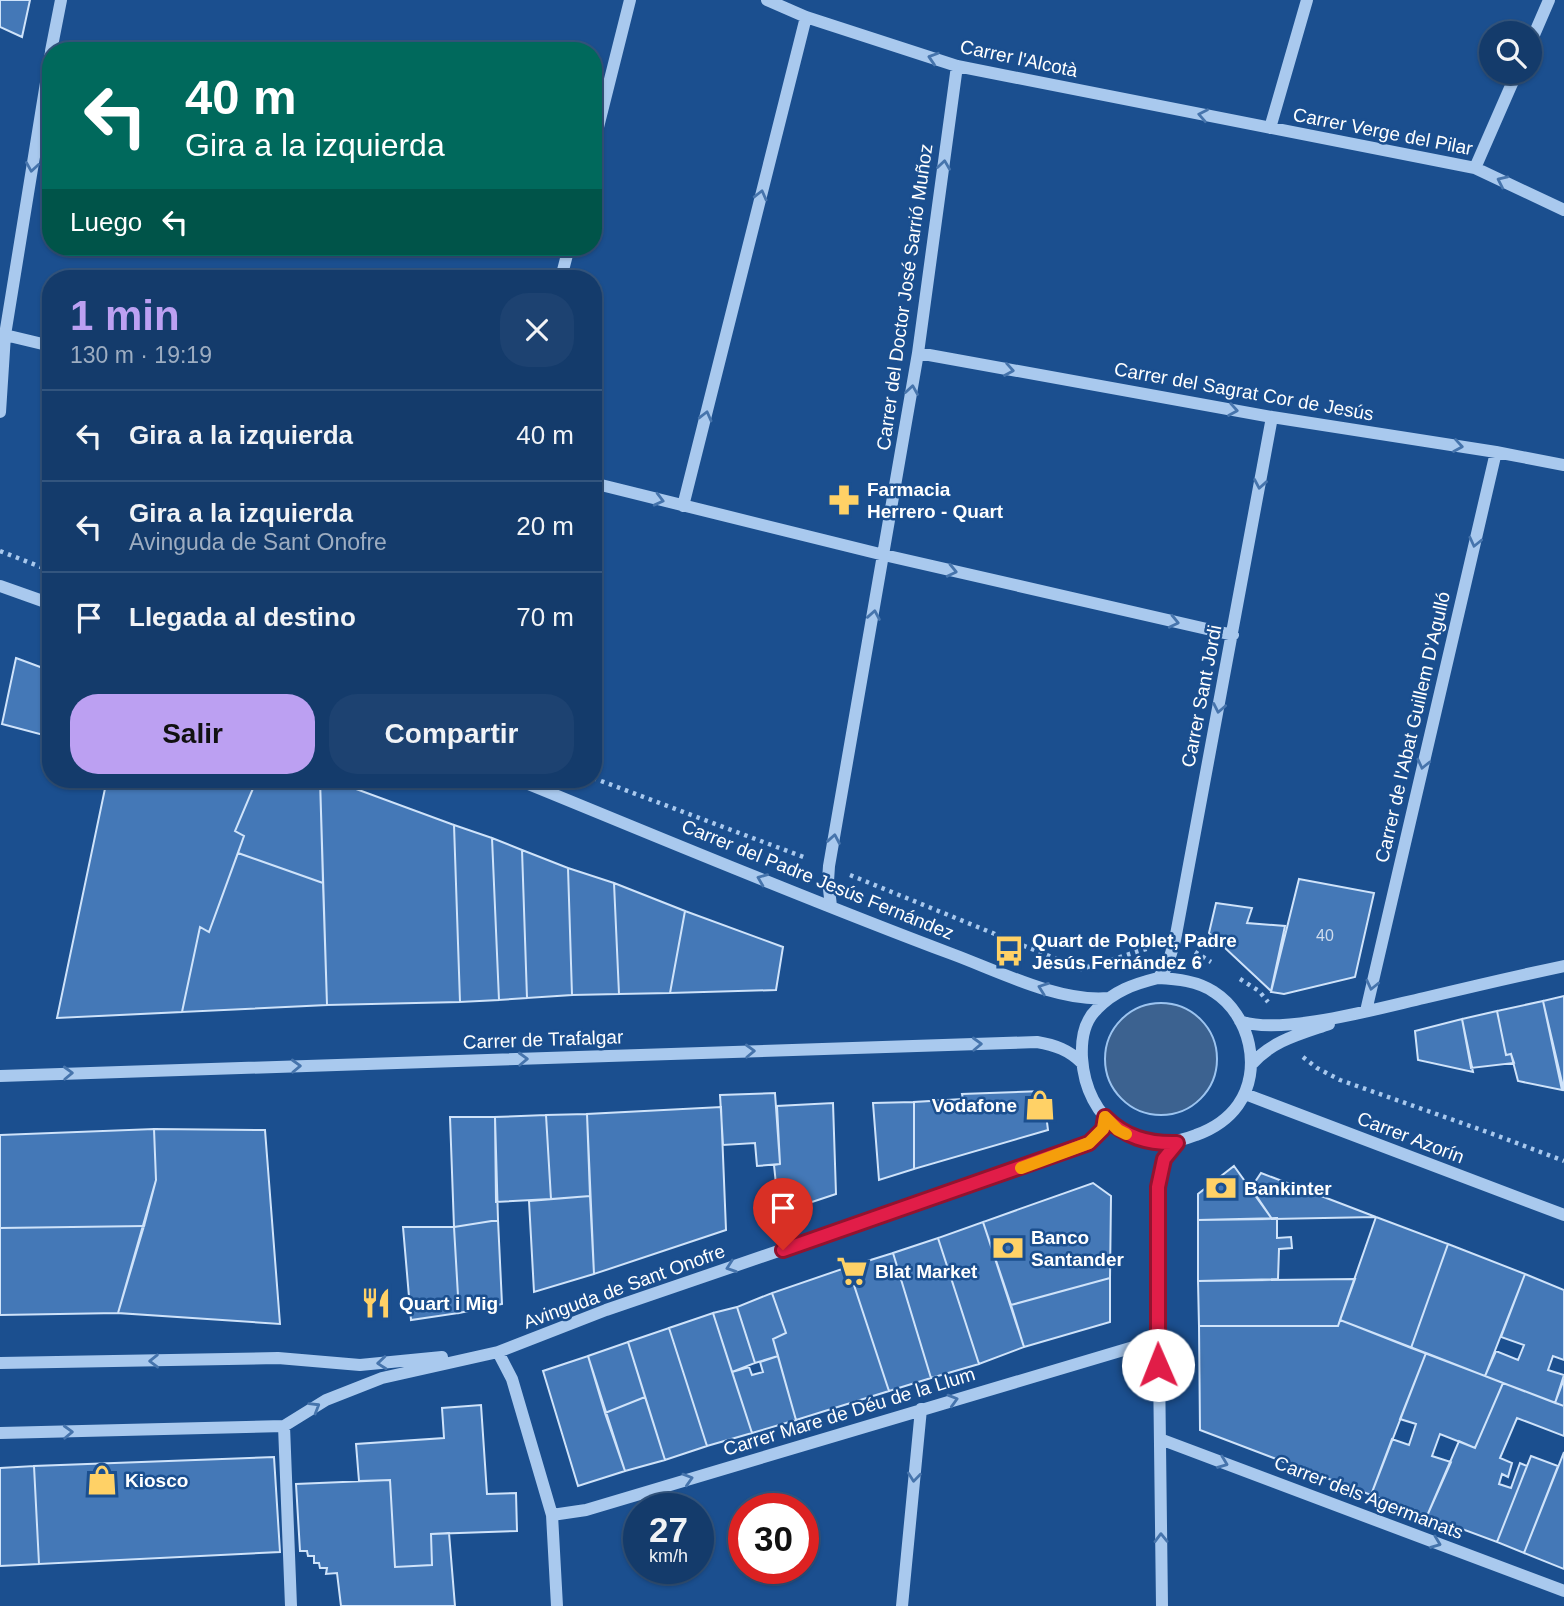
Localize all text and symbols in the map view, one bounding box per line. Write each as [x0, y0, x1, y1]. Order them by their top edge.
map controls [1479, 21, 1542, 84]
button: search [1479, 21, 1542, 84]
street label: Carrer l'Alcotà [958, 36, 1080, 81]
one-way arrow [927, 52, 939, 67]
icon: left [70, 70, 161, 161]
text: 40 m [185, 70, 297, 124]
street label: Carrer Verge del Pilar [1291, 104, 1475, 159]
one-way arrow [1197, 108, 1209, 123]
text: Gira a la izquierda [185, 127, 445, 163]
street label: Carrer del Doctor José Sarrió Muñoz [873, 142, 936, 452]
one-way arrow [936, 159, 951, 171]
one-way arrow [25, 161, 40, 173]
one-way arrow [1497, 175, 1509, 189]
one-way arrow [753, 190, 767, 202]
icon: left [156, 203, 194, 241]
text: Luego [70, 207, 142, 237]
text: 1 min [70, 292, 180, 339]
button: close [500, 293, 574, 367]
text: 130 m · 19:19 [70, 342, 212, 368]
street label: Carrer del Sagrat Cor de Jesús [1113, 358, 1375, 425]
one-way arrow [1003, 361, 1015, 376]
one-way arrow [904, 384, 919, 396]
one-way arrow [1227, 402, 1239, 417]
one-way arrow [698, 410, 712, 422]
icon: left [70, 417, 108, 455]
text: Gira a la izquierda [129, 420, 353, 450]
text: 40 m [516, 420, 574, 450]
one-way arrow [1452, 438, 1464, 453]
one-way arrow [1253, 478, 1268, 490]
place label: Farmacia Herrero - Quart [867, 479, 1004, 522]
pharmacy icon: Farmacia Herrero - Quart [827, 483, 861, 517]
one-way arrow [653, 492, 665, 506]
text: Gira a la izquierda [129, 498, 353, 528]
icon: left [70, 508, 108, 546]
text: 20 m [516, 511, 574, 541]
text: Avinguda de Sant Onofre [129, 529, 387, 555]
one-way arrow [1469, 536, 1483, 548]
one-way arrow [946, 562, 958, 577]
street label: Carrer de l'Abat Guillem D'Agulló [1371, 590, 1454, 865]
icon: arrive [70, 599, 108, 637]
text: Llegada al destino [129, 602, 356, 632]
text: 70 m [516, 602, 574, 632]
one-way arrow [866, 609, 881, 621]
one-way arrow [1167, 614, 1179, 628]
street label: Carrer Sant Jordi [1177, 623, 1226, 769]
button: Salir [70, 694, 315, 774]
button: Compartir [329, 694, 574, 774]
one-way arrow [1212, 702, 1227, 714]
one-way arrow [1417, 758, 1431, 770]
street label: Carrer del Padre Jesús Fernández [679, 815, 957, 944]
one-way arrow [826, 833, 841, 845]
one-way arrow [757, 873, 769, 887]
house number: 40 [1316, 927, 1334, 944]
place label: Quart de Poblet, Padre Jesús Fernández 6 [1032, 930, 1237, 973]
bus stop icon: Quart de Poblet, Padre Jesús Fernández 6 [992, 934, 1026, 968]
one-way arrow [1365, 979, 1380, 991]
one-way arrow [1037, 982, 1049, 996]
street label: Carrer de Trafalgar [462, 1026, 624, 1053]
one-way arrow [972, 1036, 983, 1051]
one-way arrow [745, 1044, 756, 1059]
one-way arrow [518, 1051, 529, 1066]
one-way arrow [291, 1058, 301, 1074]
one-way arrow [63, 1066, 74, 1081]
shop icon: Vodafone [1023, 1088, 1057, 1122]
place label: Vodafone [932, 1095, 1017, 1116]
street label: Carrer Azorín [1354, 1107, 1467, 1168]
bank icon: Bankinter [1204, 1171, 1238, 1205]
pin [753, 1178, 813, 1250]
place label: Bankinter [1244, 1178, 1332, 1199]
icon: arrive [764, 1189, 802, 1227]
place label: Banco Santander [1031, 1227, 1125, 1270]
bank icon: Banco Santander [991, 1231, 1025, 1265]
street label: Avinguda de Sant Onofre [520, 1240, 728, 1333]
supermarket icon: Blat Market [835, 1254, 869, 1288]
one-way arrow [726, 1259, 738, 1273]
place label: Blat Market [875, 1261, 978, 1282]
restaurant icon: Quart i Mig [359, 1286, 393, 1320]
place label: Quart i Mig [399, 1293, 498, 1314]
position arrow [1121, 1328, 1195, 1402]
one-way arrow [149, 1353, 160, 1368]
one-way arrow [376, 1355, 387, 1370]
street label: Carrer Mare de Déu de la Llum [721, 1363, 977, 1460]
one-way arrow [947, 1393, 959, 1408]
one-way arrow [307, 1402, 320, 1415]
one-way arrow [63, 1424, 74, 1439]
street label: Carrer dels Agermanats [1271, 1452, 1466, 1543]
one-way arrow [1217, 1455, 1229, 1469]
shop icon: Kiosco [85, 1463, 119, 1497]
place label: Kiosco [125, 1470, 188, 1491]
one-way arrow [907, 1471, 922, 1483]
one-way arrow [682, 1473, 694, 1488]
speed limit sign: 30 [728, 1493, 819, 1584]
text: 27 [649, 1510, 688, 1549]
one-way arrow [1153, 1532, 1169, 1543]
one-way arrow [1430, 1535, 1442, 1549]
text: km/h [649, 1546, 688, 1566]

